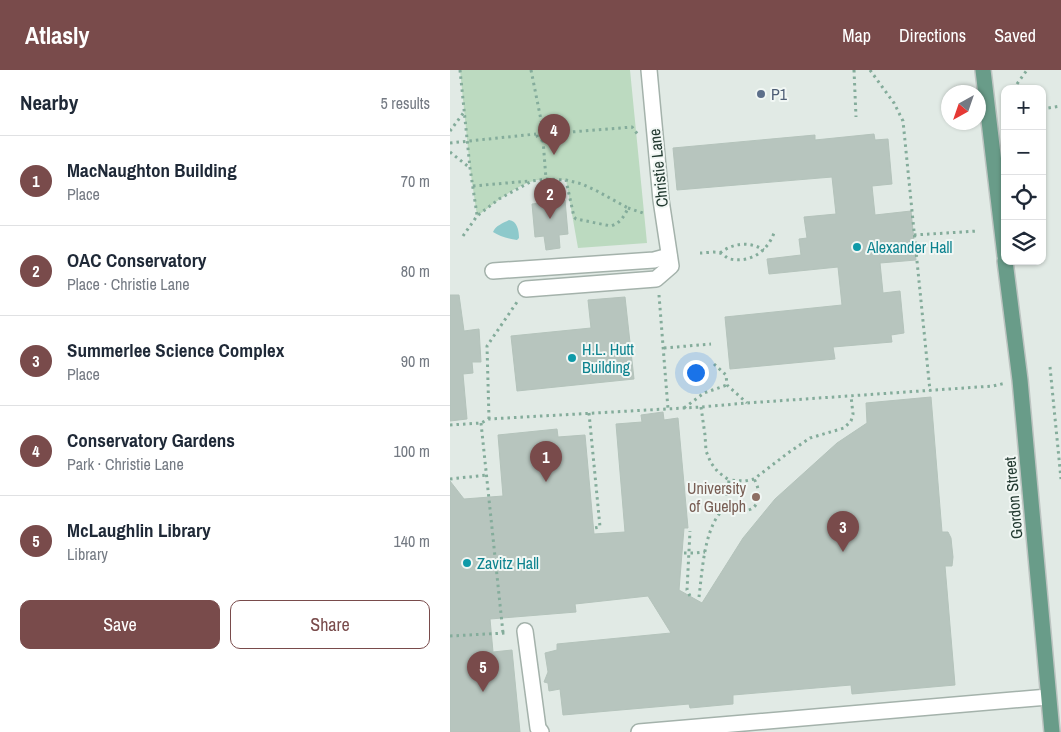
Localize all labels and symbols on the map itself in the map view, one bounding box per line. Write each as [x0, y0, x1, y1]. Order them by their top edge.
place label: P1 [771, 83, 788, 105]
north arrow [941, 85, 986, 130]
marker: P1 [755, 88, 767, 100]
pin: 4 [538, 114, 570, 155]
street label: Christie Lane [643, 128, 673, 208]
pin: 2 [534, 178, 566, 219]
place label: Alexander Hall [866, 236, 952, 258]
marker: Alexander Hall [851, 241, 863, 253]
place label: H.L. Hutt Building [582, 338, 634, 378]
marker: H.L. Hutt Building [566, 352, 578, 364]
your location [683, 360, 709, 386]
pin: 1 [530, 441, 562, 482]
street label: Gordon Street [998, 456, 1028, 540]
place label: University of Guelph [687, 477, 746, 517]
marker: University of Guelph [750, 491, 762, 503]
pin: 3 [827, 511, 859, 552]
place label: Zavitz Hall [477, 552, 539, 574]
marker: Zavitz Hall [461, 557, 473, 569]
pin: 5 [467, 651, 499, 692]

